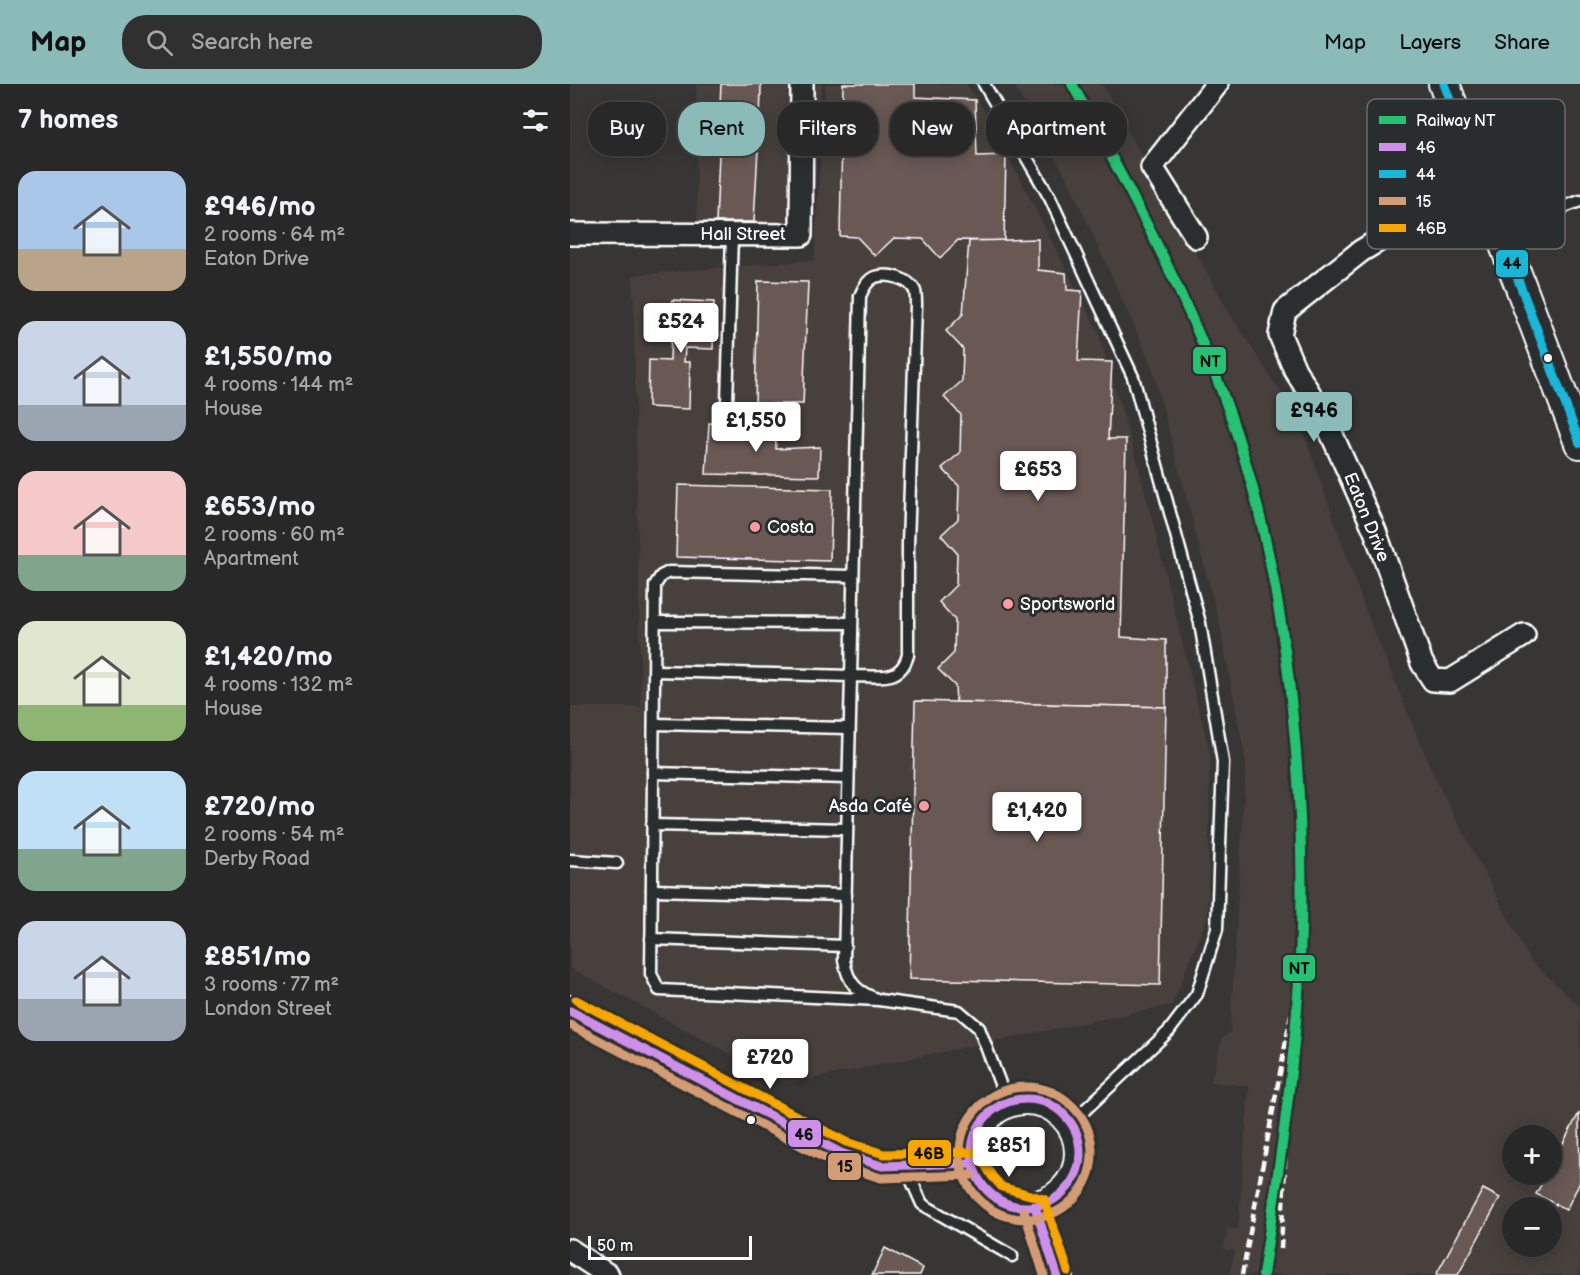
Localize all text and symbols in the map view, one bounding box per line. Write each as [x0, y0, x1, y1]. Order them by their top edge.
search box [122, 15, 542, 69]
text: Map [30, 26, 86, 59]
icon: search [143, 26, 176, 59]
text: Search here [191, 29, 313, 56]
text: Map [1324, 30, 1366, 55]
text: Layers [1399, 30, 1461, 55]
text: Share [1494, 30, 1550, 55]
legend [1367, 99, 1565, 249]
chip: Buy [588, 102, 666, 156]
chip: Rent [678, 102, 765, 156]
chip: Filters [777, 102, 878, 156]
chip: New [890, 102, 974, 156]
chip: Apartment [986, 102, 1127, 156]
icon: filters [519, 104, 552, 137]
text: 7 homes [18, 105, 118, 136]
text: Railway NT [1416, 112, 1496, 131]
text: 46 [1416, 139, 1436, 158]
text: 44 [1416, 166, 1436, 185]
text: £946/mo [204, 192, 316, 223]
text: 15 [1416, 193, 1431, 212]
icon: home [66, 195, 138, 267]
text: 46B [1416, 220, 1447, 239]
text: 2 rooms · 64 m² [204, 223, 345, 247]
street label: Hall Street [700, 224, 786, 245]
text: Eaton Drive [204, 247, 309, 271]
line badge: 44 [1495, 249, 1529, 278]
text: 44 [1503, 255, 1522, 274]
pin: £524 [645, 303, 717, 354]
text: £524 [658, 310, 704, 334]
text: £1,550/mo [204, 342, 332, 373]
icon: home [66, 345, 138, 417]
line badge: NT [1192, 346, 1227, 375]
unlabelled marker [1542, 352, 1554, 364]
text: NT [1199, 353, 1221, 372]
text: 4 rooms · 144 m² [204, 373, 353, 397]
pin: £946 [1278, 392, 1350, 443]
text: House [204, 397, 263, 421]
text: £946 [1290, 399, 1338, 423]
pin: £1,550 [707, 402, 805, 453]
text: £1,550 [726, 409, 786, 433]
pin: £653 [1002, 451, 1074, 502]
text: £653 [1014, 458, 1062, 482]
street label: Eaton Drive [1339, 469, 1394, 565]
text: £653/mo [204, 492, 315, 523]
icon: home [66, 495, 138, 567]
place label: Costa [767, 517, 814, 538]
marker: Costa [748, 520, 762, 534]
text: 2 rooms · 60 m² [204, 523, 345, 547]
text: Apartment [204, 547, 299, 571]
place label: Sportsworld [1020, 594, 1115, 615]
marker: Sportsworld [1001, 597, 1015, 611]
text: £1,420/mo [204, 642, 333, 673]
icon: home [66, 645, 138, 717]
text: 4 rooms · 132 m² [204, 673, 353, 697]
text: House [204, 697, 263, 721]
text: £720/mo [204, 792, 315, 823]
pin: £1,420 [988, 792, 1086, 843]
icon: home [66, 795, 138, 867]
place label: Asda Café [829, 796, 912, 817]
marker: Asda Café [917, 799, 931, 813]
text: £1,420 [1006, 799, 1068, 823]
text: 2 rooms · 54 m² [204, 823, 344, 847]
text: Derby Road [204, 847, 310, 871]
text: £851/mo [204, 942, 311, 973]
icon: home [66, 945, 138, 1017]
line badge: NT [1282, 954, 1316, 982]
text: NT [1288, 960, 1310, 979]
text: 3 rooms · 77 m² [204, 973, 339, 997]
text: London Street [204, 997, 332, 1021]
pin: £720 [734, 1039, 806, 1090]
text: £720 [746, 1046, 794, 1070]
unlabelled marker [745, 1114, 757, 1126]
line badge: 46 [787, 1119, 822, 1148]
map controls [1502, 1125, 1562, 1257]
button: + [1502, 1125, 1562, 1185]
text: 46 [794, 1126, 814, 1145]
pin: £851 [973, 1127, 1045, 1178]
text: £851 [987, 1134, 1031, 1158]
line badge: 46B [907, 1139, 952, 1167]
text: 46B [914, 1145, 944, 1164]
line badge: 15 [827, 1152, 862, 1181]
text: 15 [837, 1158, 853, 1177]
button: − [1502, 1197, 1562, 1257]
scale bar [588, 1233, 752, 1260]
text: 50 m [597, 1237, 633, 1256]

